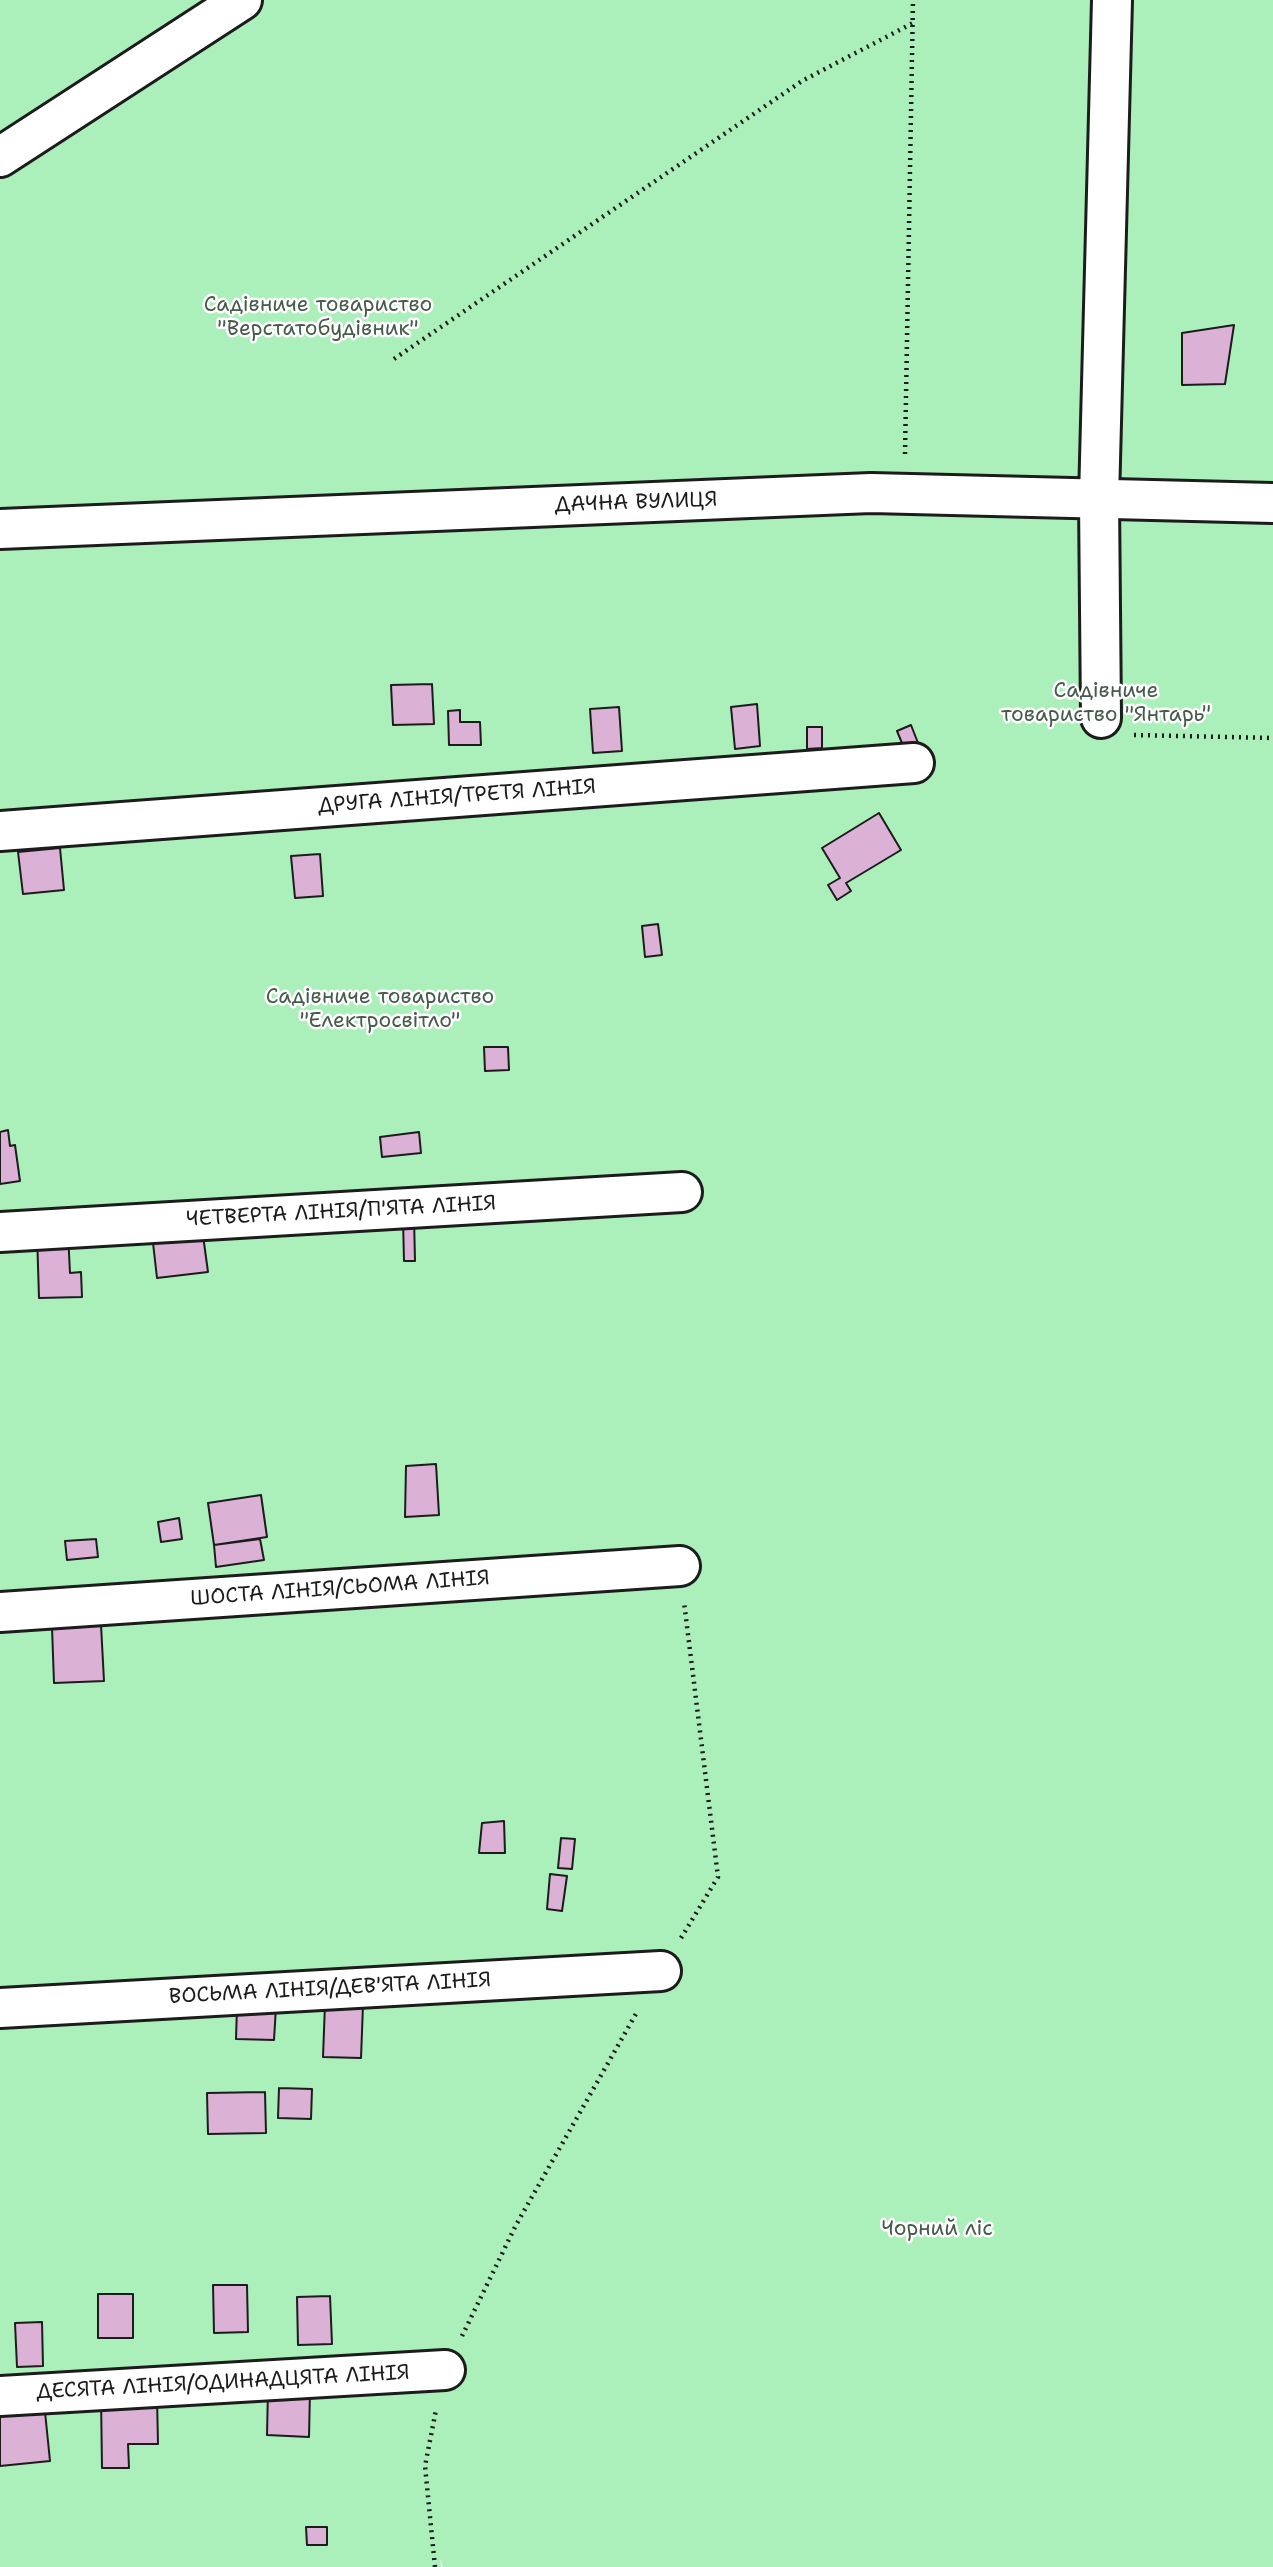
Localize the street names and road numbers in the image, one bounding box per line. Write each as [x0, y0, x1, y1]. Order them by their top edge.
street label: ДАЧНА ВУЛИЦЯ [554, 488, 718, 518]
street label: ДРУГА ЛІНІЯ/ТРЕТЯ ЛІНІЯ [317, 775, 597, 819]
street label: ЧЕТВЕРТА ЛІНІЯ/П'ЯТА ЛІНІЯ [185, 1191, 497, 1233]
street label: ШОСТА ЛІНІЯ/СЬОМА ЛІНІЯ [189, 1566, 491, 1612]
street label: ВОСЬМА ЛІНІЯ/ДЕВ'ЯТА ЛІНІЯ [168, 1968, 492, 2010]
street label: ДЕСЯТА ЛІНІЯ/ОДИНАДЦЯТА ЛІНІЯ [36, 2361, 410, 2405]

